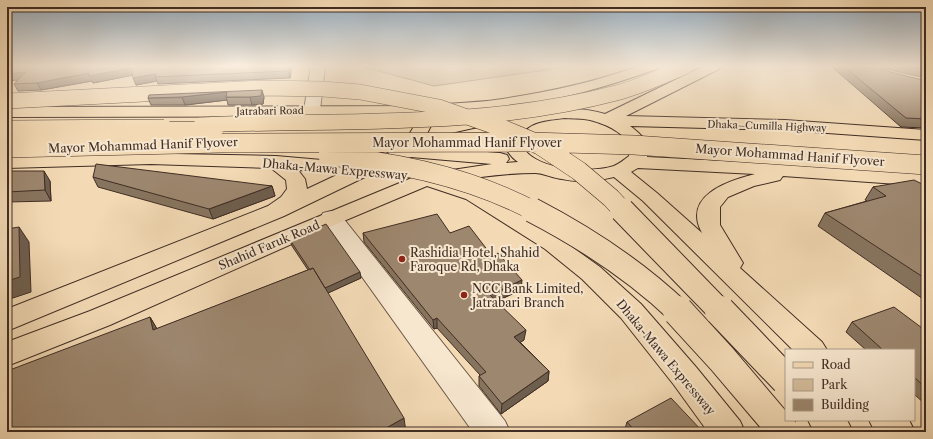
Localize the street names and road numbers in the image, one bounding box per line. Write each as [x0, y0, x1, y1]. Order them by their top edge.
street label: Jatrabari Road [234, 104, 304, 118]
street label: Dhaka–Cumilla Highway [707, 117, 827, 135]
street label: Mayor Mohammad Hanif Flyover [48, 134, 238, 156]
street label: Mayor Mohammad Hanif Flyover [372, 135, 562, 150]
street label: Mayor Mohammad Hanif Flyover [695, 141, 885, 169]
street label: Dhaka-Mawa Expressway [262, 155, 409, 183]
street label: Shahid Faruk Road [216, 217, 322, 273]
street label: Dhaka-Mawa Expressway [613, 296, 719, 418]

